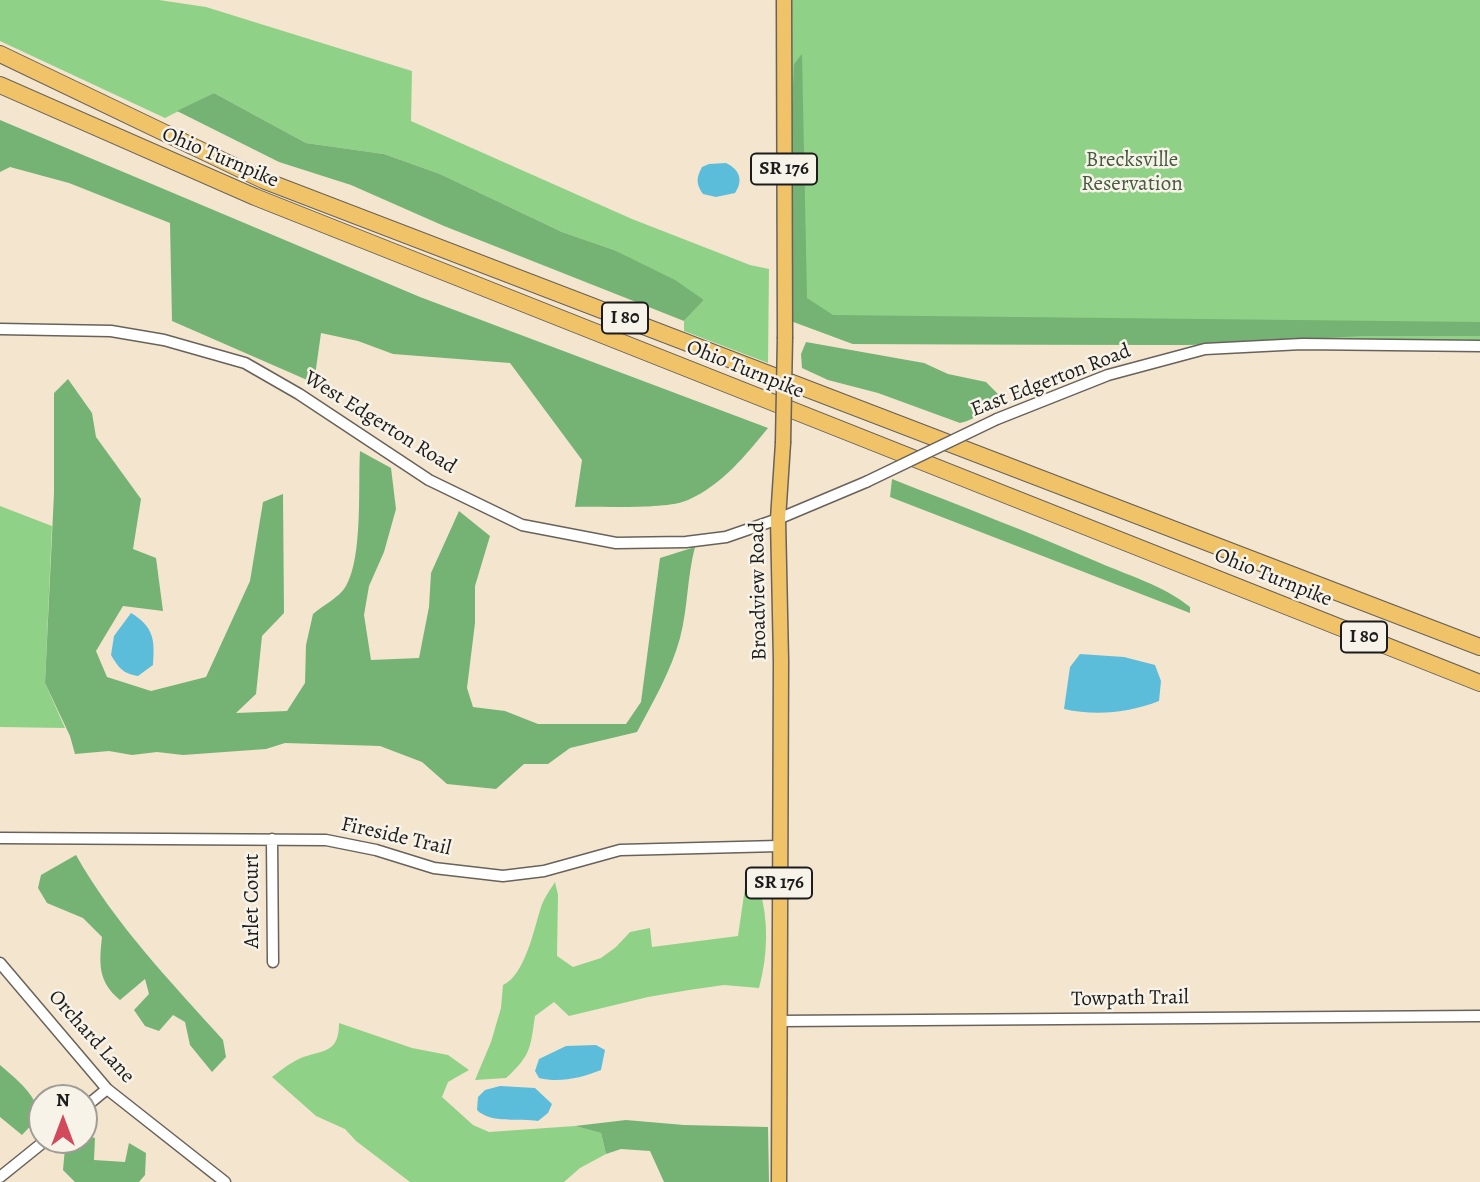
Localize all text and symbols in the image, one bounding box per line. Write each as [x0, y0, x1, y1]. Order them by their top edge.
street label: Ohio Turnpike [158, 122, 282, 194]
park label: Brecksville Reservation [1081, 148, 1183, 198]
road number: SR 176 [751, 154, 817, 184]
road number: I 80 [602, 302, 648, 334]
street label: Ohio Turnpike [683, 335, 807, 405]
street label: East Edgerton Road [967, 339, 1135, 423]
street label: West Edgerton Road [299, 366, 461, 480]
street label: Broadview Road [745, 521, 773, 661]
street label: Ohio Turnpike [1211, 543, 1335, 613]
road number: I 80 [1341, 622, 1387, 652]
street label: Fireside Trail [339, 812, 453, 862]
street label: Arlet Court [240, 853, 266, 949]
road number: SR 176 [746, 868, 812, 898]
street label: Orchard Lane [43, 985, 139, 1089]
street label: Towpath Trail [1071, 985, 1189, 1013]
north arrow [28, 1084, 98, 1154]
text: N [56, 1087, 70, 1113]

